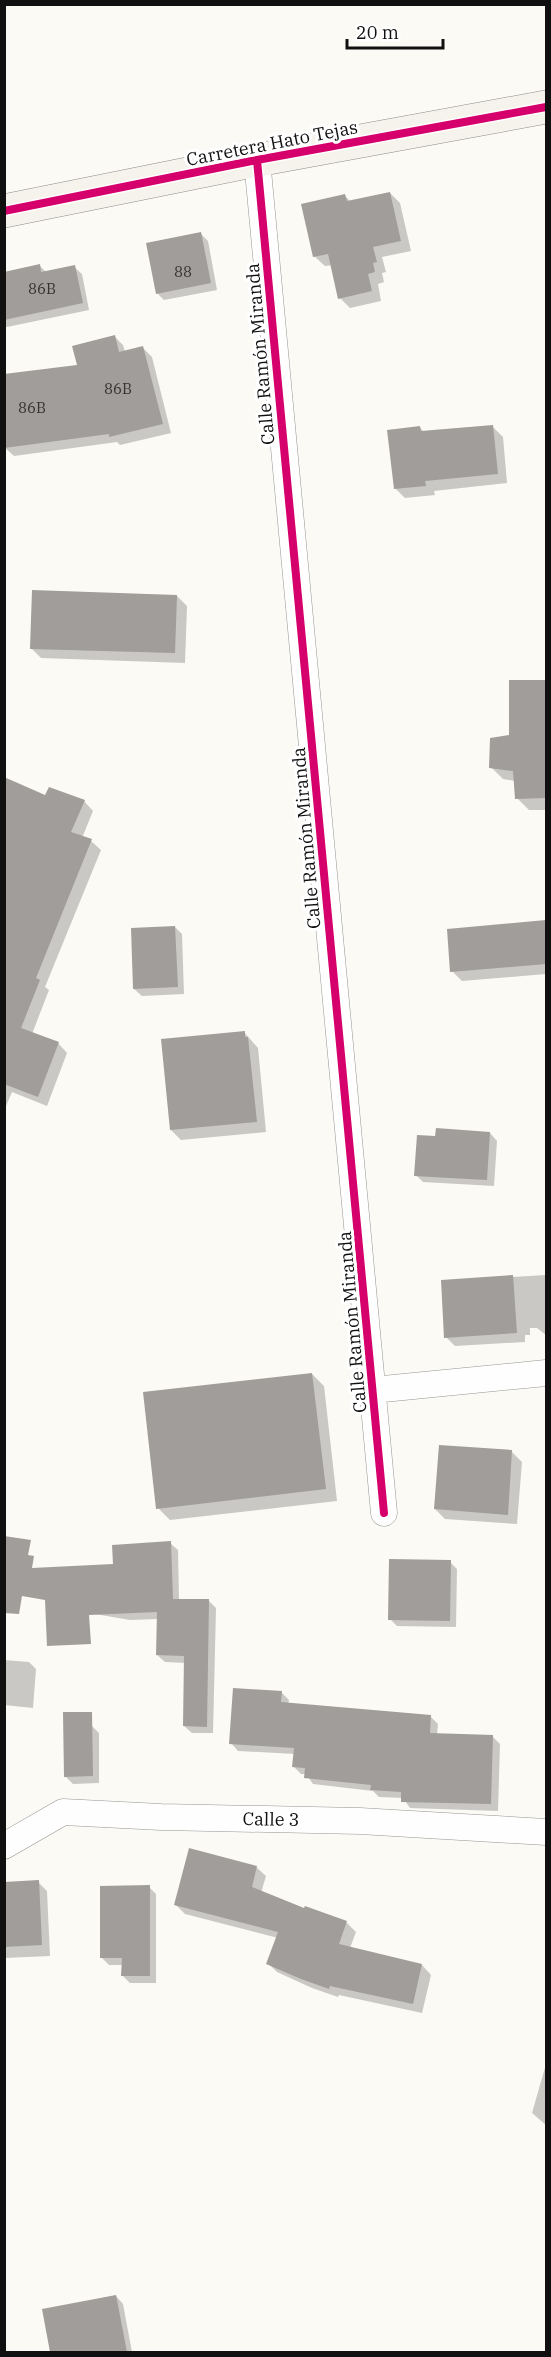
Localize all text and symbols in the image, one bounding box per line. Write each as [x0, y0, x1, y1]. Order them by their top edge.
scale bar [347, 12, 443, 50]
text: 20 m [356, 21, 399, 44]
street label: Carretera Hato Tejas [184, 115, 360, 171]
house number: 88 [174, 262, 192, 281]
street label: Calle Ramón Miranda [241, 262, 279, 446]
house number: 86B [28, 279, 56, 298]
house number: 86B [104, 379, 132, 398]
house number: 86B [18, 398, 46, 417]
street label: Calle Ramón Miranda [287, 746, 325, 930]
street label: Calle Ramón Miranda [333, 1230, 371, 1414]
street label: Calle 3 [242, 1807, 300, 1831]

